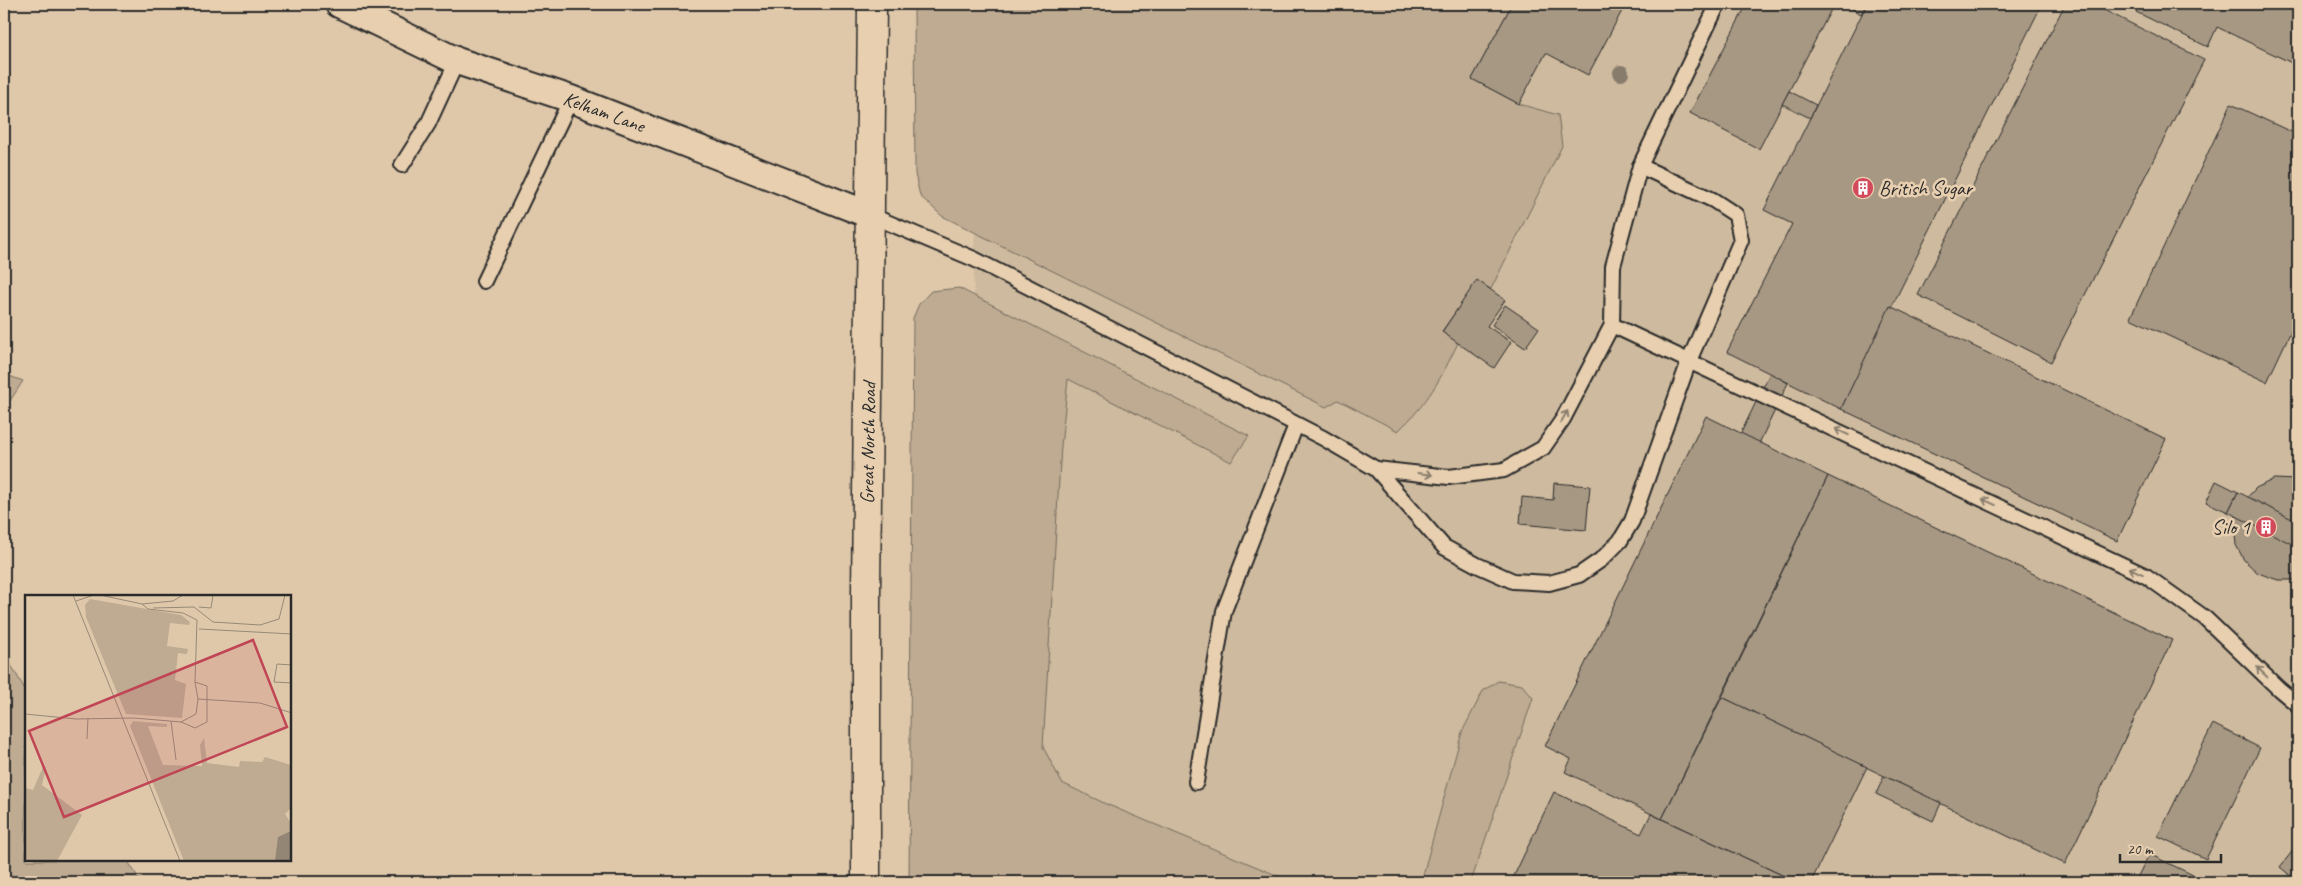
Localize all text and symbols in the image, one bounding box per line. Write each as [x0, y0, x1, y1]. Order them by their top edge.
street label: Kelham Lane [560, 86, 649, 139]
building icon: British Sugar [1851, 176, 1875, 200]
place label: British Sugar [1879, 176, 1974, 201]
street label: Great North Road [854, 379, 882, 504]
one-way arrow [1559, 410, 1569, 425]
one-way arrow [1835, 427, 1850, 437]
one-way arrow [1416, 470, 1432, 480]
one-way arrow [1981, 497, 1996, 507]
place label: Silo 1 [2212, 515, 2251, 540]
building icon: Silo 1 [2254, 515, 2278, 539]
one-way arrow [2128, 566, 2143, 576]
inset map [25, 595, 291, 861]
one-way arrow [2255, 666, 2268, 678]
scale bar [2120, 831, 2221, 863]
text: 20 m [2127, 840, 2154, 859]

